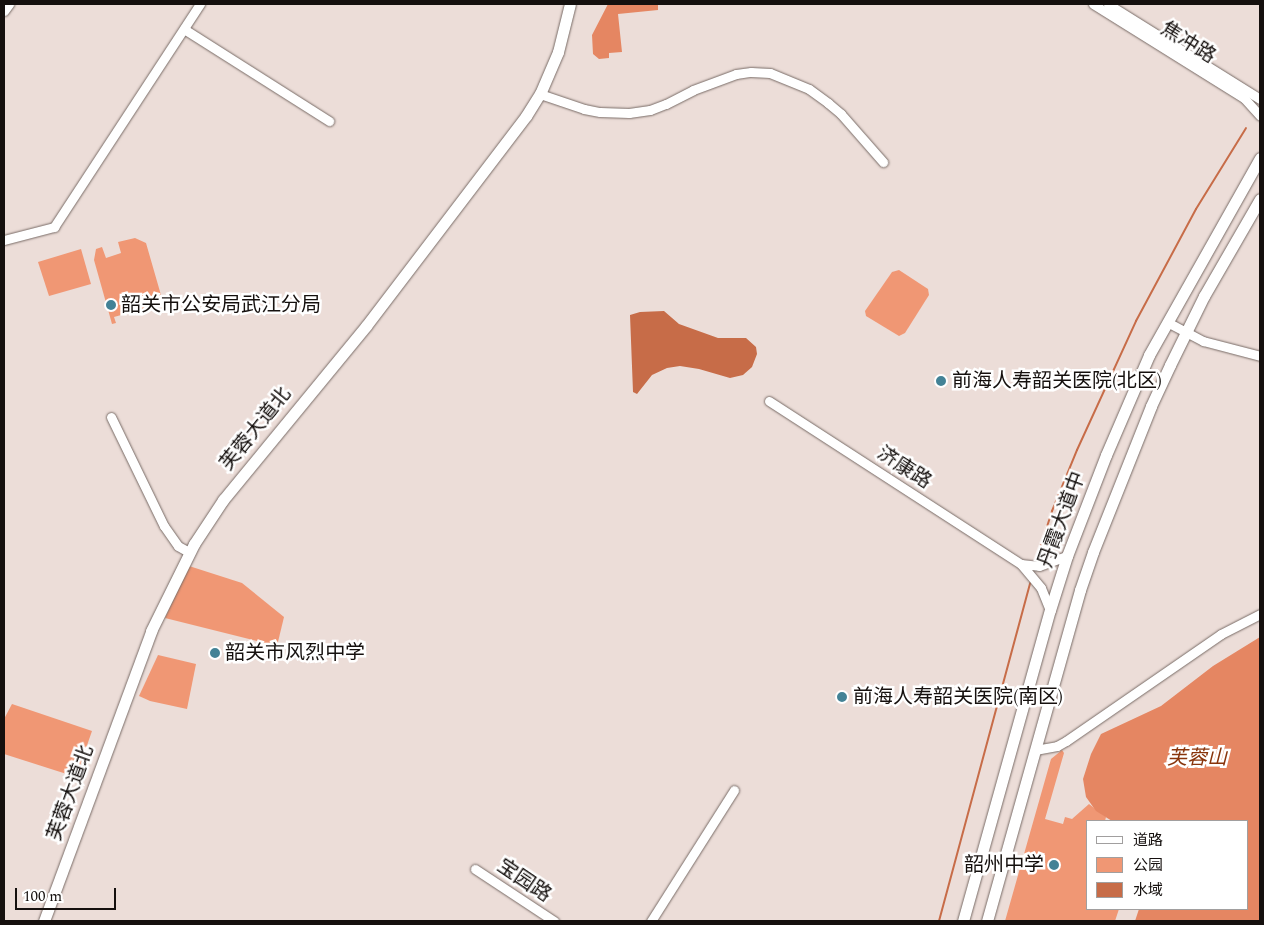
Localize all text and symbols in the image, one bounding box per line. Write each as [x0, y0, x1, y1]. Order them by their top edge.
street label: 焦冲路 [1156, 17, 1220, 69]
place label: 韶关市公安局武江分局 [121, 293, 321, 317]
marker: 韶关市公安局武江分局 [105, 299, 117, 311]
place label: 前海人寿韶关医院(北区) [952, 369, 1162, 393]
marker: 前海人寿韶关医院(北区) [934, 374, 948, 388]
street label: 芙蓉大道北 [215, 383, 297, 475]
street label: 济康路 [872, 442, 936, 494]
street label: 丹霞大道中 [1034, 469, 1090, 571]
place label: 韶关市风烈中学 [225, 641, 365, 665]
marker: 韶关市风烈中学 [209, 647, 221, 659]
place label: 前海人寿韶关医院(南区) [853, 685, 1063, 709]
marker: 前海人寿韶关医院(南区) [835, 690, 849, 704]
street label: 芙蓉大道北 [43, 742, 99, 844]
park label: 芙蓉山 [1167, 746, 1227, 770]
legend [1086, 820, 1249, 910]
text: 道路 [1133, 829, 1163, 852]
place label: 韶州中学 [964, 853, 1044, 877]
street label: 宝园路 [492, 854, 556, 908]
text: 公园 [1133, 854, 1163, 877]
marker: 韶州中学 [1048, 859, 1060, 871]
scale bar [18, 878, 119, 910]
text: 水域 [1133, 879, 1163, 902]
text: 100 m [23, 885, 62, 908]

